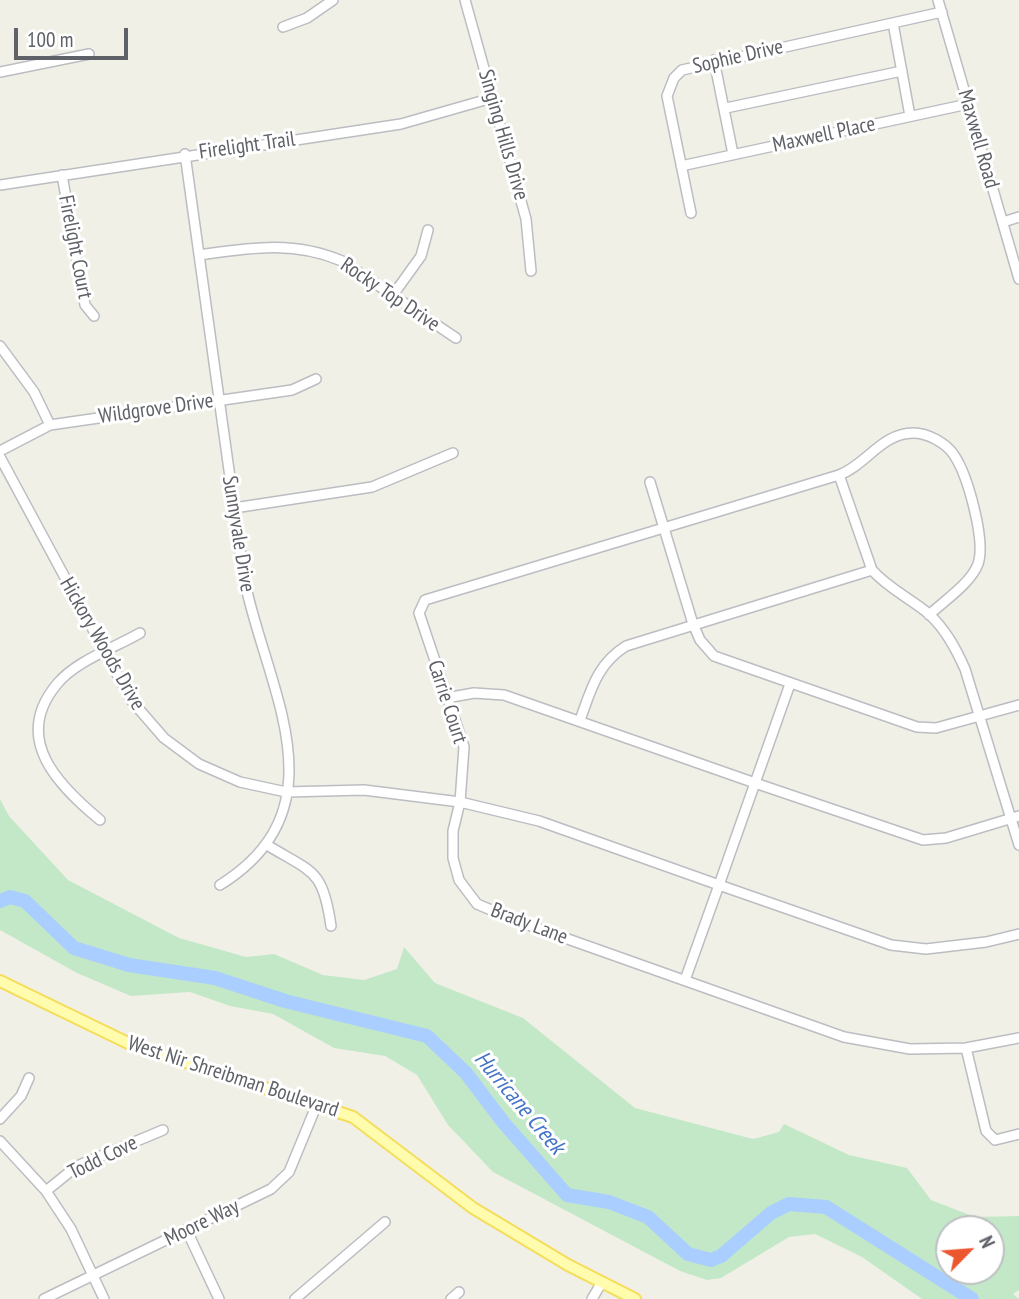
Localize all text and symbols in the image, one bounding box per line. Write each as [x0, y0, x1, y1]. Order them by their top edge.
scale bar [18, 14, 131, 58]
text: 100 m [27, 26, 73, 53]
street label: Sophie Drive [690, 34, 786, 80]
street label: Singing Hills Drive [472, 67, 534, 203]
street label: Maxwell Road [952, 87, 1004, 191]
street label: Maxwell Place [770, 112, 878, 158]
street label: Firelight Trail [197, 127, 297, 165]
street label: Firelight Court [53, 193, 97, 301]
street label: Rocky Top Drive [336, 253, 444, 337]
street label: Wildgrove Drive [97, 388, 215, 430]
street label: Sunnyvale Drive [216, 474, 260, 594]
street label: Hickory Woods Drive [54, 573, 150, 715]
street label: Carrie Court [422, 657, 472, 747]
street label: Brady Lane [487, 898, 571, 950]
street label: West Nir Shreibman Boulevard [124, 1031, 342, 1123]
water label: Hurricane Creek [468, 1046, 570, 1160]
street label: Todd Cove [64, 1131, 142, 1185]
street label: Moore Way [160, 1194, 244, 1252]
north arrow [935, 1215, 1005, 1285]
text: N [974, 1232, 1000, 1252]

